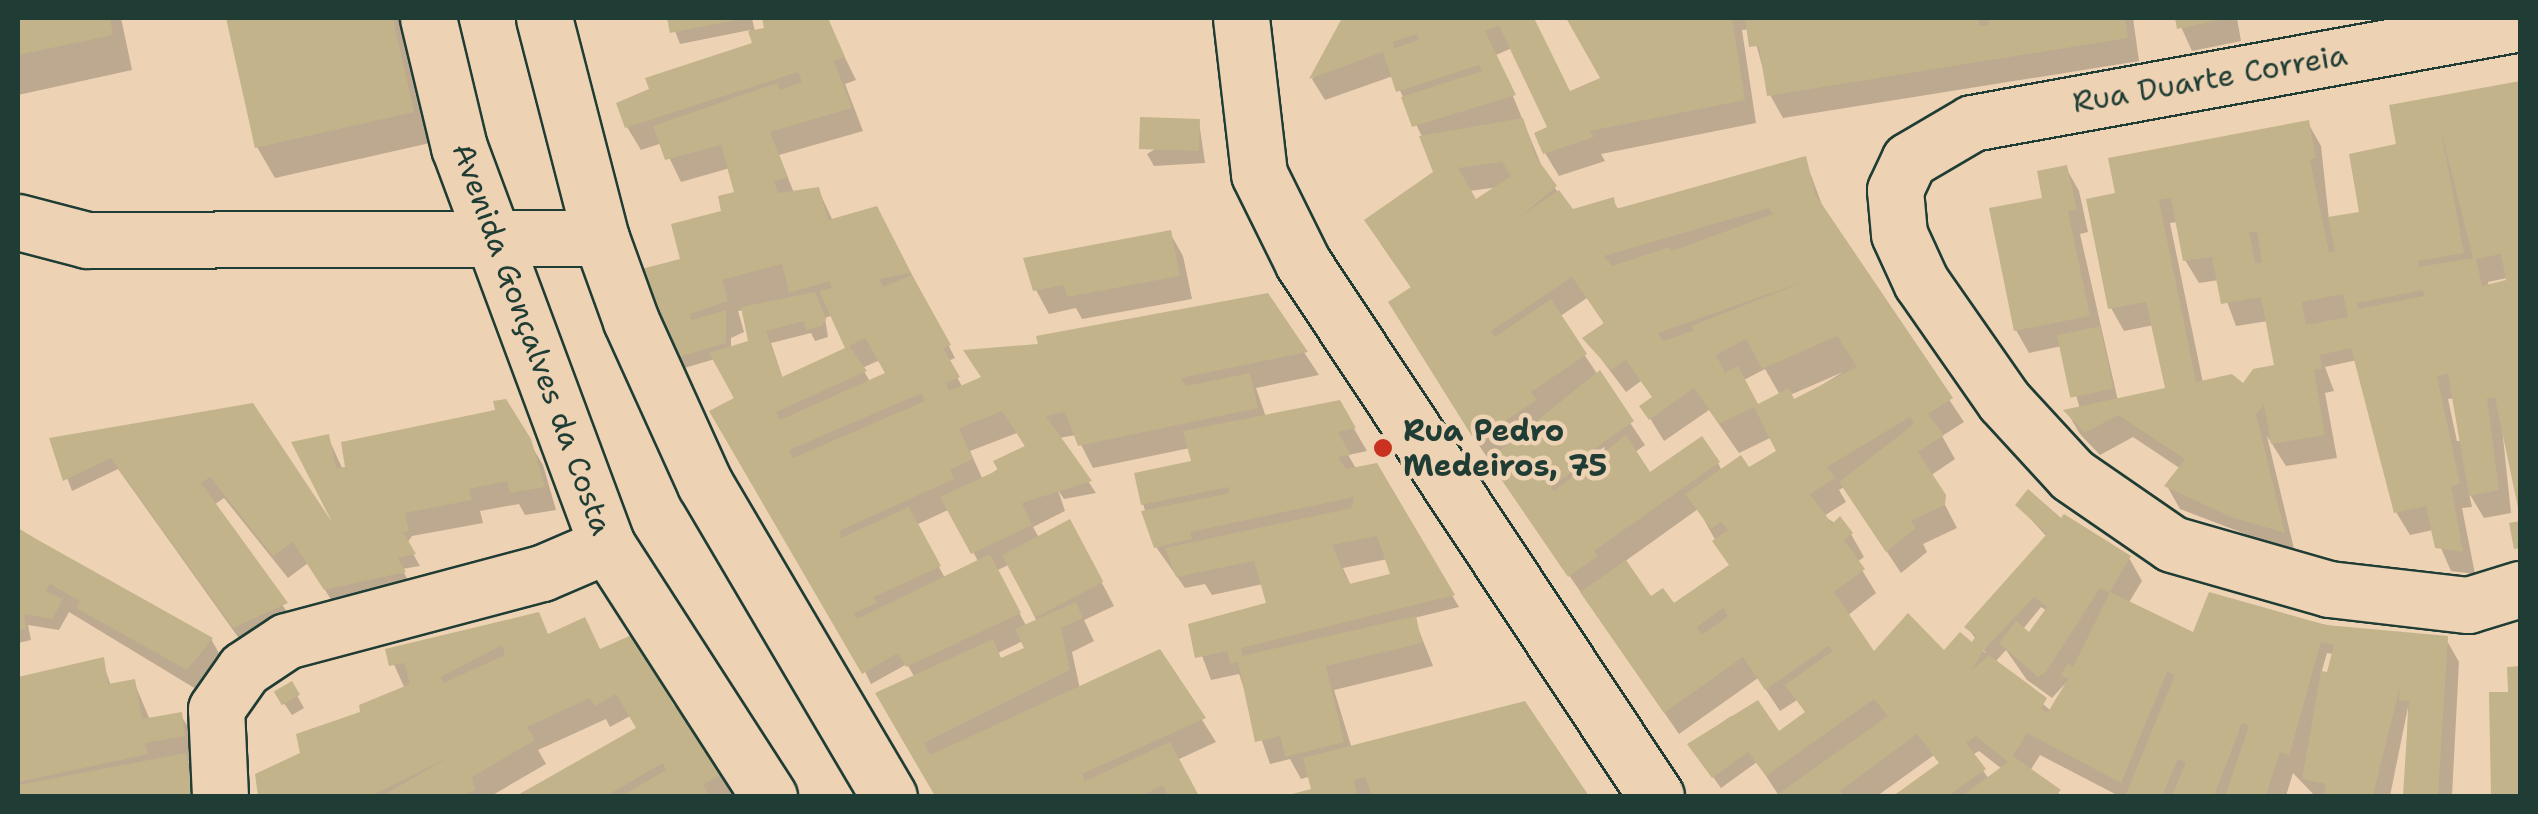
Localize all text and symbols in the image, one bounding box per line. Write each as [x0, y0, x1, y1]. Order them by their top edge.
street label: Rua Duarte Correia [2070, 37, 2350, 121]
street label: Avenida Gonçalves da Costa [444, 138, 620, 540]
place label: Rua Pedro Medeiros, 75 [1403, 413, 1607, 484]
marker: Rua Pedro Medeiros, 75 [1372, 437, 1394, 459]

